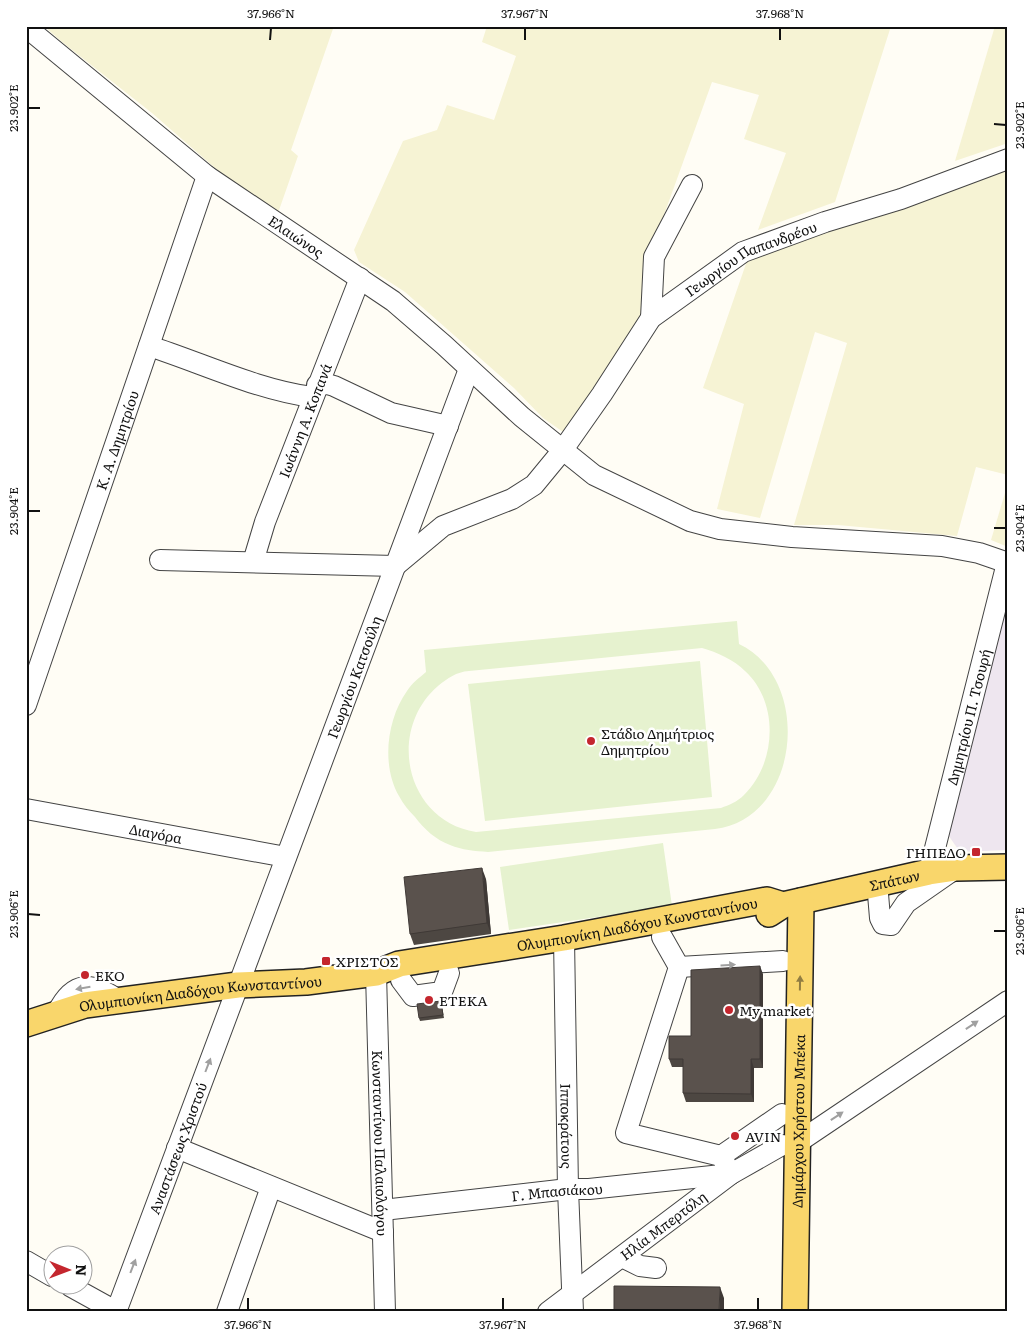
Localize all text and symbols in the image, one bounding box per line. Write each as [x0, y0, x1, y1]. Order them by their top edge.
text: 37.966°N [247, 4, 295, 22]
text: 37.967°N [501, 4, 549, 22]
text: 37.968°N [756, 4, 804, 22]
text: 23.902°E [4, 84, 22, 132]
text: 23.902°E [1010, 101, 1028, 149]
street label: Ελαιώνος [265, 210, 328, 262]
street label: Γεωργίου Παπανδρέου [681, 216, 819, 301]
street label: Ιωάννη Α. Κοπανά [273, 360, 336, 480]
street label: Κ. Α. Δημητρίου [90, 388, 143, 492]
text: 23.904°E [4, 487, 22, 535]
text: 23.904°E [1010, 504, 1028, 552]
street label: Γεωργίου Κατσούλη [322, 613, 386, 741]
street label: Δημητρίου Π. Τσουρή [941, 647, 995, 787]
place label: Στάδιο Δημήτριος Δημητρίου [601, 723, 714, 759]
marker: Στάδιο Δημήτριος Δημητρίου [585, 735, 597, 747]
street label: Διαγόρα [128, 818, 184, 848]
place label: ΓΗΠΕΔΟ [906, 842, 966, 862]
marker: ΓΗΠΕΔΟ [970, 846, 982, 858]
street label: Σπάτων [867, 864, 922, 895]
text: 23.906°E [4, 890, 22, 938]
street label: Ολυμπιονίκη Διαδόχου Κωνσταντίνου [515, 892, 759, 955]
text: 23.906°E [1010, 907, 1028, 955]
place label: ΧΡΙΣΤΟΣ [336, 951, 399, 971]
marker: ΧΡΙΣΤΟΣ [320, 955, 332, 967]
one-way arrow [720, 960, 736, 968]
place label: EKO [95, 965, 125, 985]
marker: EKO [79, 969, 91, 981]
street label: Ολυμπιονίκη Διαδόχου Κωνσταντίνου [76, 970, 323, 1016]
one-way arrow [796, 975, 804, 991]
one-way arrow [75, 985, 91, 993]
place label: ΕΤΕΚΑ [439, 990, 488, 1010]
marker: ΕΤΕΚΑ [423, 994, 435, 1006]
place label: My market [739, 1000, 812, 1020]
marker: My market [723, 1004, 735, 1016]
one-way arrow [965, 1020, 979, 1030]
street label: Δημάρχου Χρήστου Μπέκα [787, 1034, 809, 1208]
street label: Κωνσταντίνου Παλαιολόγου [368, 1050, 393, 1236]
one-way arrow [204, 1057, 212, 1072]
street label: Αναστάσεως Χριστού [144, 1079, 211, 1217]
street label: Ιπποκράτους [556, 1083, 578, 1169]
one-way arrow [831, 1111, 844, 1120]
place label: AVIN [745, 1126, 782, 1146]
marker: AVIN [729, 1130, 741, 1142]
street label: Γ. Μπασιάκου [510, 1178, 604, 1205]
street label: Ηλία Μπερτόλη [616, 1186, 710, 1264]
north arrow [42, 1246, 92, 1296]
one-way arrow [129, 1258, 137, 1273]
text: N [72, 1264, 92, 1277]
text: 37.966°N [224, 1315, 272, 1333]
text: 37.967°N [479, 1315, 527, 1333]
text: 37.968°N [734, 1315, 782, 1333]

